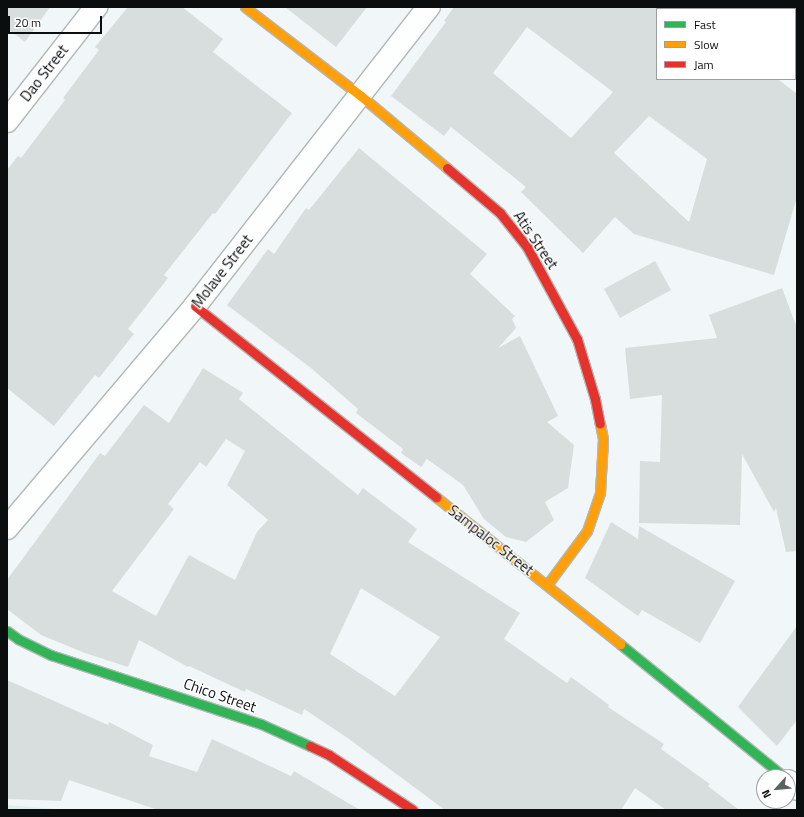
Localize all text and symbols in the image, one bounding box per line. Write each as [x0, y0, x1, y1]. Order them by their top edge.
scale bar [10, 8, 104, 34]
legend [656, 8, 796, 80]
text: 20 m [15, 13, 41, 32]
text: Fast [694, 15, 716, 34]
text: Slow [694, 35, 719, 54]
street label: Dao Street [16, 41, 72, 105]
text: Jam [694, 55, 714, 74]
street label: Atis Street [510, 208, 562, 272]
street label: Molave Street [188, 231, 256, 311]
street label: Sampaloc Street [445, 501, 537, 579]
street label: Chico Street [181, 674, 259, 716]
north arrow [756, 769, 796, 809]
text: N [757, 787, 775, 801]

